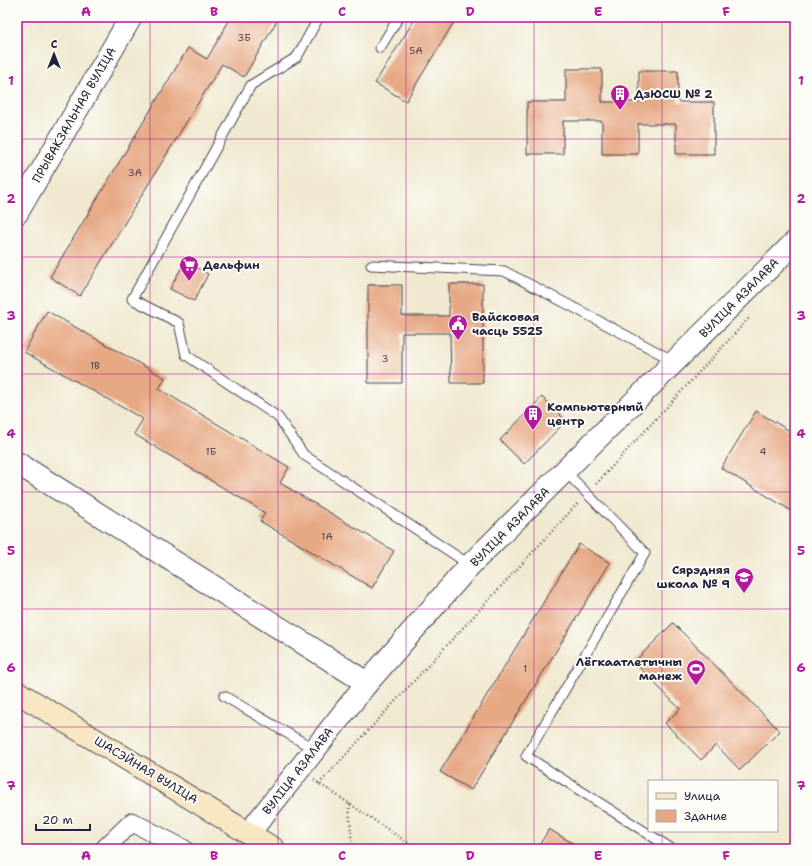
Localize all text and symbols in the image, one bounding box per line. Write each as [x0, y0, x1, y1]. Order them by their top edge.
text: A [81, 3, 91, 20]
text: B [210, 3, 218, 20]
text: C [338, 3, 346, 20]
text: D [465, 3, 475, 20]
text: E [594, 3, 603, 20]
text: F [722, 3, 730, 20]
house number: 3Б [237, 31, 251, 44]
north arrow [34, 34, 74, 74]
text: С [51, 37, 58, 52]
street label: ПРЫВАКЗАЛЬНАЯ ВУЛІЦА [28, 44, 120, 186]
house number: 5А [409, 44, 423, 57]
text: 1 [8, 72, 14, 89]
text: 1 [798, 72, 804, 89]
building icon: ДзЮСШ № 2 [609, 83, 631, 111]
place label: ДзЮСШ № 2 [634, 86, 713, 102]
house number: 3А [128, 166, 142, 179]
text: 2 [6, 190, 16, 207]
text: 2 [796, 190, 806, 207]
supermarket icon: Дельфин [178, 254, 200, 282]
street label: ВУЛІЦА АЗАЛАВА [696, 254, 783, 341]
place label: Дельфин [203, 257, 260, 273]
text: 3 [6, 307, 16, 324]
text: 3 [796, 307, 806, 324]
place label: Вайсковая часць 5525 [472, 309, 543, 339]
public building icon: Вайсковая часць 5525 [447, 313, 469, 341]
house number: 3 [382, 352, 389, 365]
house number: 1В [90, 359, 100, 372]
place label: Компьютерный центр [547, 399, 644, 429]
building icon: Компьютерный центр [522, 403, 544, 431]
text: 4 [6, 425, 16, 442]
text: 4 [796, 425, 806, 442]
house number: 1Б [206, 445, 216, 458]
house number: 4 [760, 445, 767, 458]
street label: ВУЛІЦА АЗАЛАВА [467, 483, 554, 570]
house number: 1А [321, 530, 333, 543]
text: 5 [7, 542, 15, 559]
text: 5 [797, 542, 805, 559]
place label: Сярэдняя школа № 9 [657, 562, 730, 592]
school or university icon: Сярэдняя школа № 9 [733, 566, 755, 594]
place label: Лёгкаатлетычны манеж [576, 654, 683, 684]
sports icon: Лёгкаатлетычны манеж [685, 658, 707, 686]
text: 6 [6, 659, 16, 676]
text: 6 [796, 659, 806, 676]
house number: 1 [523, 662, 527, 675]
street label: ВУЛІЦА АЗАЛАВА [259, 724, 337, 818]
street label: ШАСЭЙНАЯ ВУЛІЦА [91, 733, 201, 807]
text: 7 [6, 777, 16, 794]
text: 7 [796, 777, 806, 794]
legend [648, 780, 778, 832]
text: Улица [684, 788, 721, 804]
scale bar [36, 806, 90, 832]
text: Здание [684, 808, 728, 824]
text: 20 m [42, 812, 73, 828]
text: A [81, 847, 91, 864]
text: B [210, 847, 218, 864]
text: C [338, 847, 346, 864]
text: D [465, 847, 475, 864]
text: E [594, 847, 603, 864]
text: F [722, 847, 730, 864]

